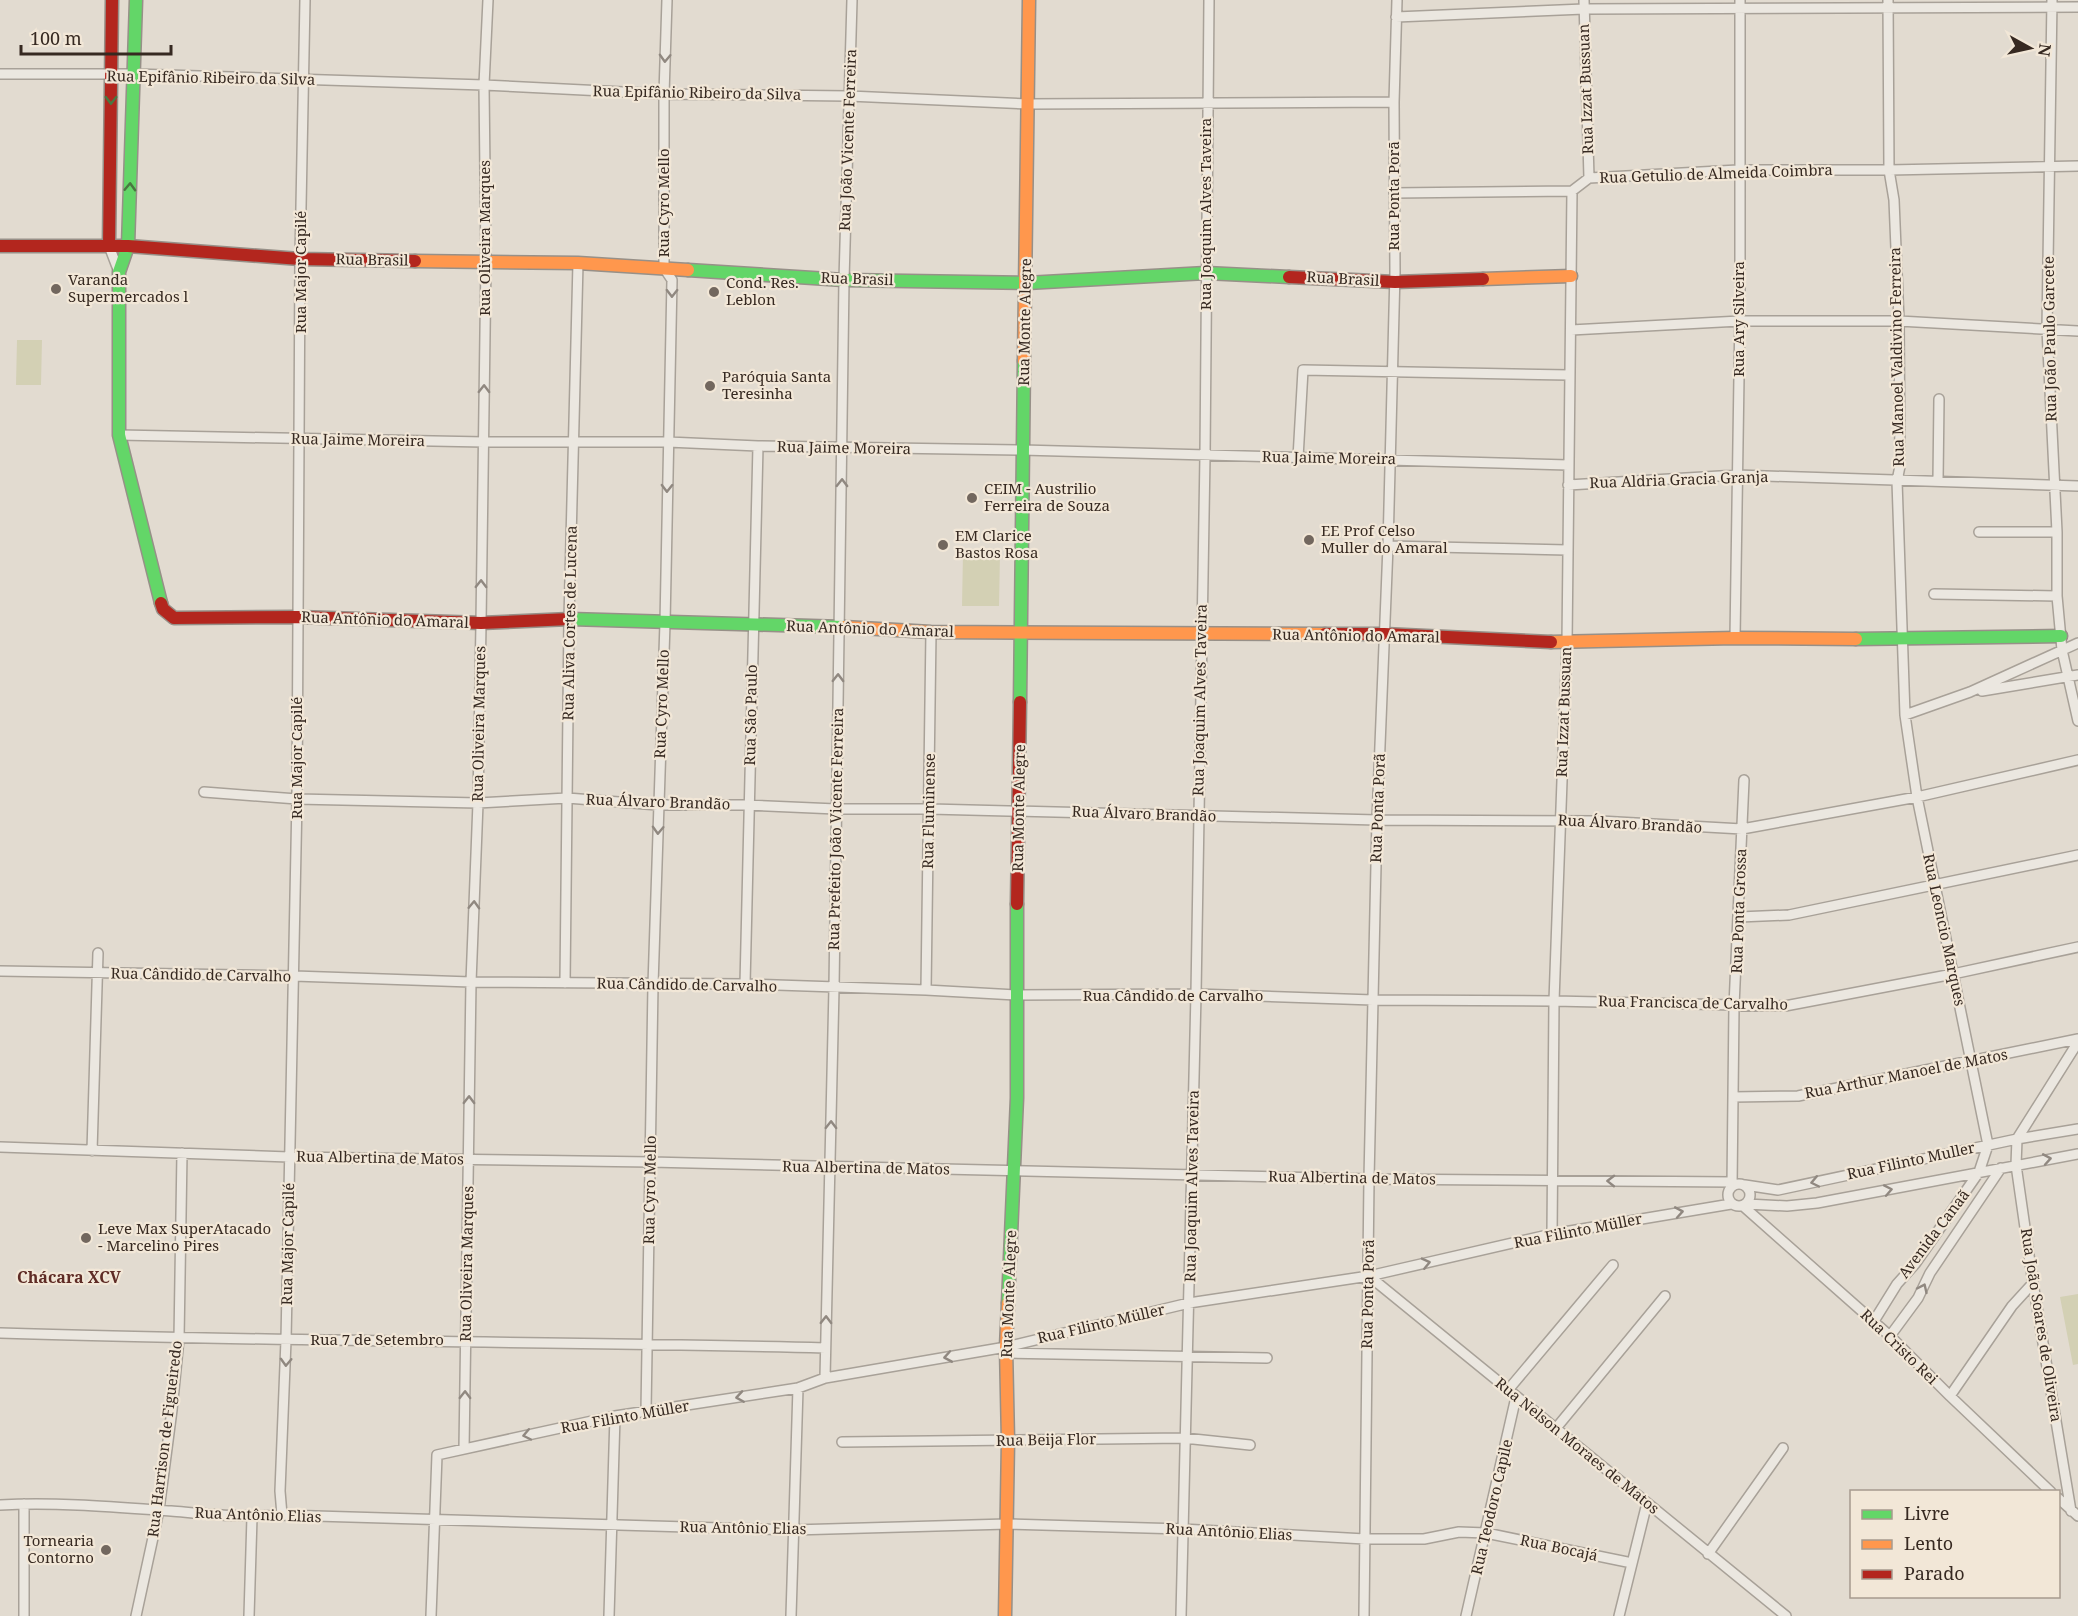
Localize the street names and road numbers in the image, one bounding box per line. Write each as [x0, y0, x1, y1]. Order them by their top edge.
street label: Rua Izzat Bussuan [1573, 23, 1597, 155]
street label: Rua João Vicente Ferreira [834, 48, 860, 231]
street label: Rua Epifânio Ribeiro da Silva [107, 65, 316, 89]
street label: Rua Epifânio Ribeiro da Silva [593, 80, 802, 104]
street label: Rua Joaquim Alves Taveira [1195, 118, 1215, 310]
street label: Rua Ponta Porã [1383, 141, 1403, 251]
street label: Rua Cyro Mello [653, 148, 673, 258]
street label: Rua Getulio de Almeida Coimbra [1599, 159, 1833, 187]
street label: Rua Oliveira Marques [474, 160, 494, 316]
street label: Rua Major Capilé [290, 211, 310, 333]
street label: Rua Manoel Valdivino Ferreira [1884, 247, 1908, 467]
street label: Rua Brasil [335, 248, 409, 270]
street label: Rua João Paulo Garcete [2038, 256, 2060, 422]
street label: Rua Monte Alegre [1013, 258, 1035, 386]
street label: Rua Ary Silveira [1728, 261, 1748, 377]
street label: Rua Brasil [1306, 266, 1380, 290]
street label: Rua Brasil [820, 267, 894, 289]
street label: Rua Jaime Moreira [291, 428, 425, 450]
street label: Rua Jaime Moreira [777, 436, 911, 458]
street label: Rua Jaime Moreira [1262, 446, 1396, 468]
street label: Rua Aldria Gracia Granja [1589, 466, 1769, 492]
street label: Rua Aliva Cortes de Lucena [557, 525, 581, 721]
street label: Rua Joaquim Alves Taveira [1187, 604, 1211, 796]
street label: Rua Antônio do Amaral [301, 606, 470, 632]
street label: Rua Antônio do Amaral [786, 615, 955, 641]
street label: Rua Antônio do Amaral [1272, 624, 1440, 646]
street label: Rua Oliveira Marques [467, 646, 489, 802]
street label: Rua Izzat Bussuan [1551, 646, 1575, 778]
street label: Rua Cyro Mello [649, 649, 673, 759]
street label: Rua São Paulo [739, 664, 761, 766]
street label: Rua Major Capilé [286, 697, 306, 819]
street label: Rua Prefeito João Vicente Ferreira [823, 707, 847, 950]
street label: Rua Monte Alegre [1007, 744, 1029, 872]
street label: Rua Fluminense [917, 753, 939, 869]
street label: Rua Ponta Porã [1365, 753, 1389, 863]
street label: Rua Álvaro Brandão [585, 788, 731, 814]
street label: Rua Álvaro Brandão [1071, 800, 1217, 826]
street label: Rua Álvaro Brandão [1557, 809, 1703, 837]
street label: Rua Ponta Grossa [1726, 848, 1750, 974]
street label: Rua Leoncio Marques [1919, 852, 1971, 1008]
street label: Rua Cândido de Carvalho [111, 962, 291, 986]
street label: Rua Cândido de Carvalho [597, 972, 777, 996]
street label: Rua Cândido de Carvalho [1083, 985, 1263, 1005]
street label: Rua Francisca de Carvalho [1598, 990, 1788, 1014]
street label: Rua Arthur Manoel de Matos [1803, 1043, 2009, 1103]
street label: Rua Joaquim Alves Taveira [1179, 1090, 1203, 1282]
street label: Rua Cyro Mello [638, 1135, 660, 1245]
street label: Rua Filinto Muller [1845, 1137, 1977, 1183]
street label: Rua Albertina de Matos [296, 1146, 464, 1168]
street label: Rua Albertina de Matos [782, 1156, 950, 1178]
street label: Rua Albertina de Matos [1268, 1166, 1436, 1188]
street label: Rua Major Capilé [276, 1182, 298, 1305]
street label: Avenida Canaã [1893, 1185, 1973, 1282]
street label: Rua Oliveira Marques [455, 1186, 477, 1342]
street label: Rua Filinto Müller [1512, 1208, 1644, 1252]
street label: Rua João Soares de Oliveira [2017, 1226, 2067, 1423]
street label: Rua Monte Alegre [996, 1230, 1020, 1358]
street label: Rua Ponta Porã [1356, 1239, 1378, 1349]
street label: Rua Filinto Müller [1035, 1299, 1167, 1347]
street label: Rua Cristo Rei [1857, 1304, 1943, 1388]
street label: Rua 7 de Setembro [310, 1329, 444, 1349]
street label: Rua Harrison de Figueiredo [142, 1339, 186, 1538]
street label: Rua Nelson Moraes de Matos [1491, 1373, 1664, 1518]
street label: Rua Filinto Müller [559, 1395, 691, 1437]
street label: Rua Beija Flor [996, 1428, 1096, 1450]
street label: Rua Teodoro Capile [1466, 1437, 1516, 1577]
street label: Rua Antônio Elias [194, 1502, 322, 1526]
street label: Rua Antônio Elias [679, 1516, 807, 1538]
street label: Rua Antônio Elias [1165, 1518, 1293, 1544]
street label: Rua Bocajá [1519, 1529, 1600, 1565]

